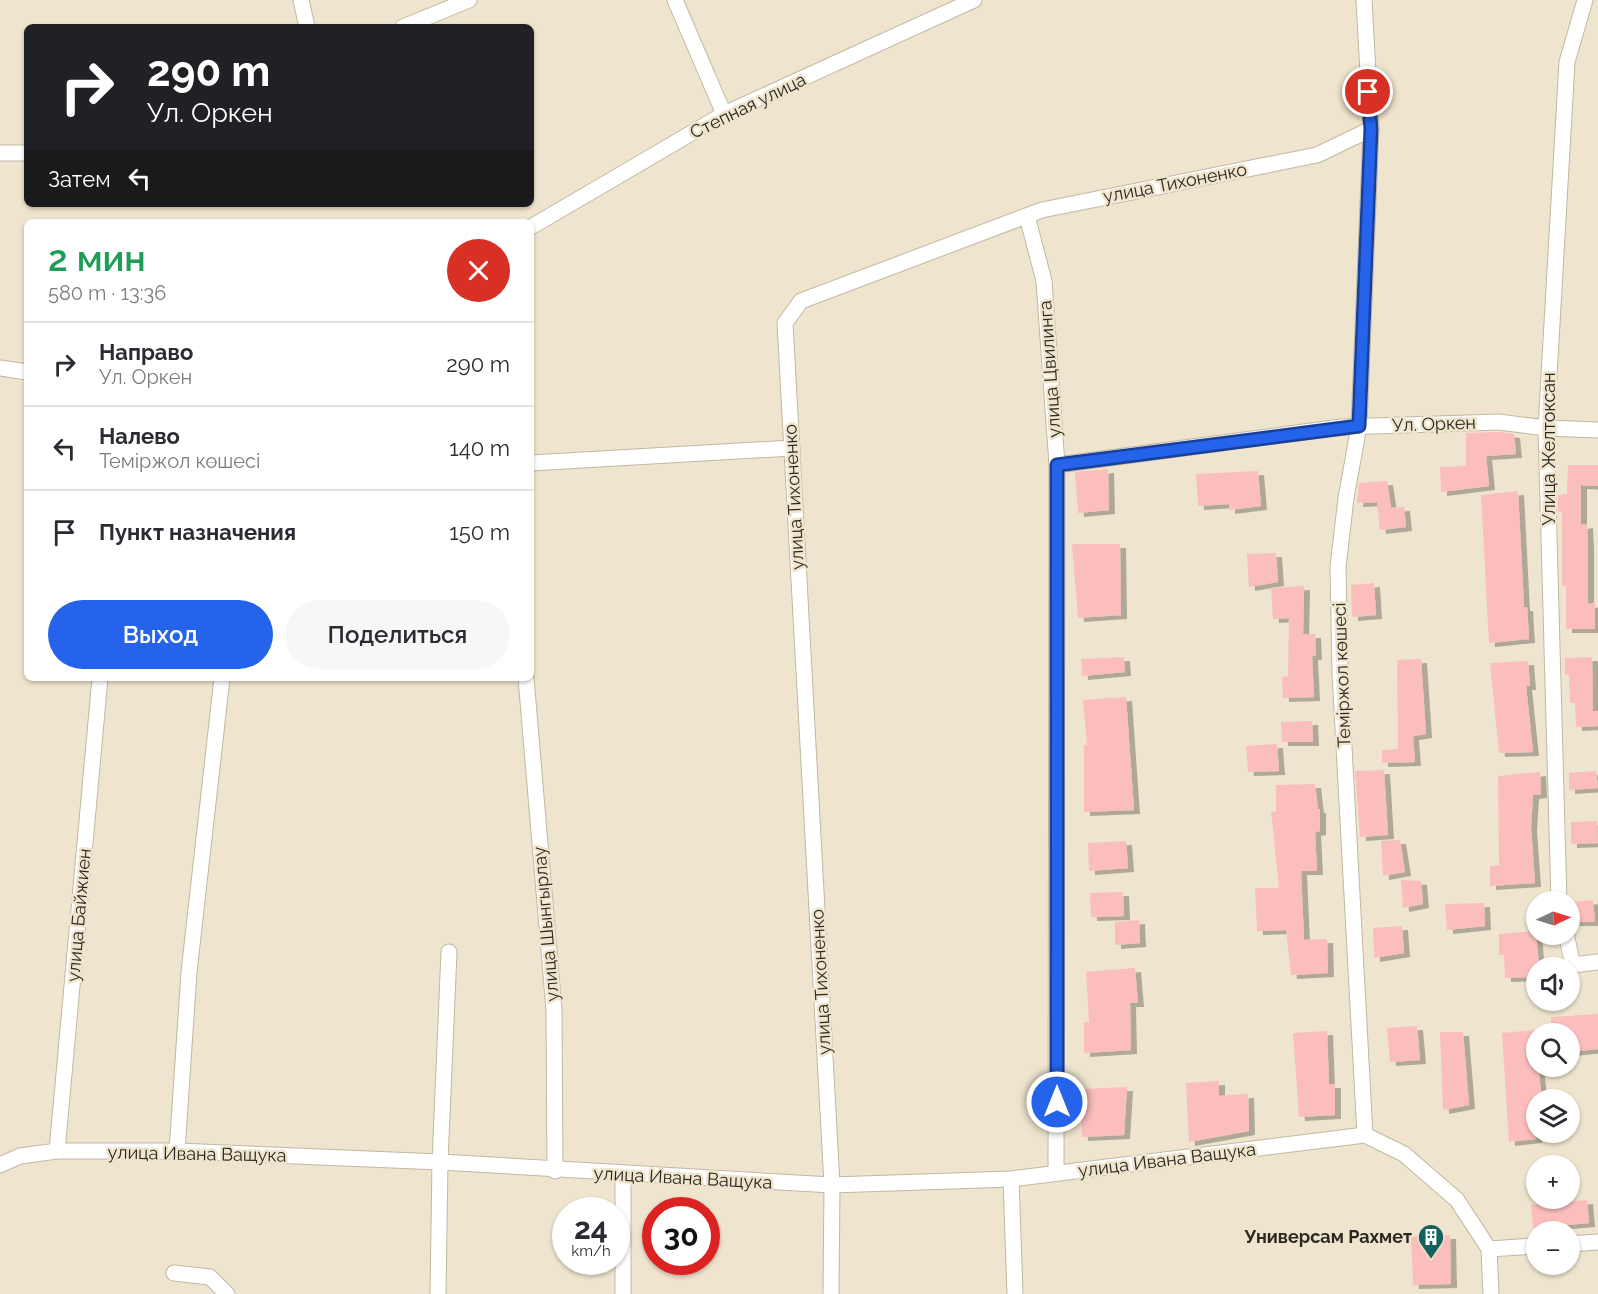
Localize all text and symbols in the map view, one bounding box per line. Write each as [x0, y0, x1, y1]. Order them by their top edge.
text: 290 m [147, 47, 270, 96]
icon: right [48, 48, 126, 126]
pin [1342, 66, 1393, 117]
street label: Степная улица [686, 68, 809, 143]
icon: arrive [1351, 75, 1384, 108]
text: Ул. Оркен [147, 97, 273, 128]
street label: улица Тихоненко [1101, 158, 1249, 207]
icon: left [123, 162, 156, 195]
text: Затем [48, 166, 111, 192]
text: 2 мин [48, 237, 146, 279]
button: close [447, 239, 510, 302]
text: 580 m · 13:36 [48, 281, 166, 305]
street label: улица Цвилинга [1034, 300, 1065, 438]
text: Направо [99, 339, 193, 365]
icon: right [48, 348, 81, 381]
text: 290 m [446, 351, 510, 377]
text: Ул. Оркен [99, 365, 192, 389]
street label: Улица Желтоксан [1538, 372, 1559, 526]
street label: Ул. Оркен [1392, 412, 1476, 435]
text: Налево [99, 423, 180, 449]
street label: улица Тихоненко [779, 423, 808, 570]
icon: left [48, 432, 81, 465]
text: 140 m [449, 435, 510, 461]
text: Теміржол көшесі [99, 449, 260, 473]
icon: arrive [48, 516, 81, 549]
text: Пункт назначения [99, 519, 296, 545]
text: 150 m [449, 519, 510, 545]
button: Выход [48, 600, 273, 669]
button: Поделиться [285, 600, 510, 669]
street label: Теміржол көшесі [1328, 602, 1355, 748]
street label: улица Шынгырлау [528, 845, 563, 1002]
street label: улица Байжиен [62, 847, 95, 982]
north arrow [1526, 891, 1580, 945]
map controls [1526, 891, 1580, 1275]
street label: улица Тихоненко [806, 908, 835, 1055]
button: sound [1526, 957, 1580, 1011]
button: search [1526, 1023, 1580, 1077]
position arrow [1025, 1070, 1089, 1134]
button: layers [1526, 1089, 1580, 1143]
street label: улица Ивана Ващука [1077, 1138, 1257, 1181]
street label: улица Ивана Ващука [107, 1141, 287, 1166]
button: + [1526, 1155, 1580, 1209]
street label: улица Ивана Ващука [593, 1162, 773, 1193]
speed limit sign: 30 [642, 1197, 720, 1275]
text: 24 [574, 1211, 608, 1246]
button: − [1526, 1221, 1580, 1275]
building icon: Универсам Рахмет [1416, 1222, 1446, 1260]
place label: Универсам Рахмет [1243, 1226, 1412, 1247]
text: km/h [571, 1242, 611, 1260]

